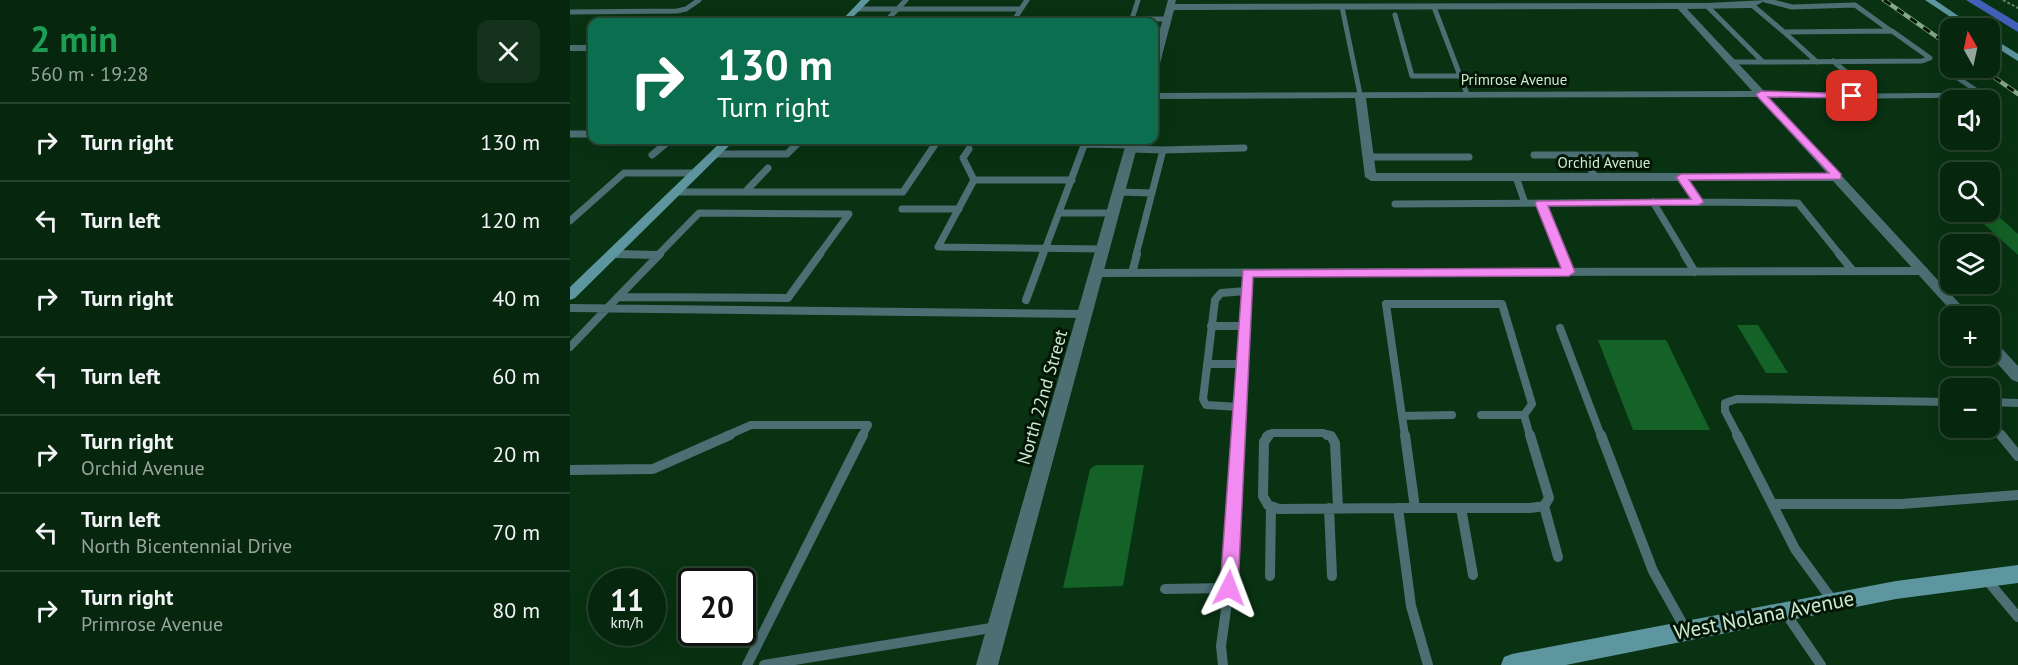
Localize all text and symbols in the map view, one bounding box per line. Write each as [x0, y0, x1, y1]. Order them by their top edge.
text: 2 min [30, 15, 118, 62]
north arrow [1940, 18, 2000, 78]
map controls [1940, 18, 2000, 438]
button: close [477, 20, 540, 83]
text: 130 m [717, 37, 833, 92]
icon: right [618, 42, 696, 120]
text: 560 m · 19:28 [30, 61, 148, 87]
street label: Primrose Avenue [1461, 70, 1567, 89]
pin [1826, 70, 1877, 121]
icon: arrive [1835, 79, 1868, 112]
text: Turn right [717, 90, 830, 124]
button: sound [1940, 90, 2000, 150]
icon: right [30, 126, 63, 159]
text: Turn right [81, 128, 173, 156]
text: 130 m [480, 128, 540, 156]
street label: Orchid Avenue [1558, 153, 1650, 172]
button: search [1940, 162, 2000, 222]
icon: left [30, 204, 63, 237]
text: Turn left [81, 206, 161, 234]
text: 120 m [480, 206, 540, 234]
button: layers [1940, 234, 2000, 294]
icon: right [30, 282, 63, 315]
text: Turn right [81, 284, 173, 312]
text: 40 m [492, 284, 540, 312]
button: + [1940, 306, 2000, 366]
street label: North 22nd Street [1012, 327, 1072, 467]
icon: left [30, 360, 63, 393]
text: Turn left [81, 362, 161, 390]
text: 60 m [492, 362, 540, 390]
button: − [1940, 378, 2000, 438]
text: Turn right [81, 427, 173, 455]
icon: right [30, 438, 63, 471]
text: 20 m [492, 440, 540, 468]
text: Orchid Avenue [81, 455, 205, 481]
text: Turn left [81, 505, 161, 533]
icon: left [30, 516, 63, 549]
text: 70 m [492, 518, 540, 546]
text: North Bicentennial Drive [81, 533, 292, 559]
position arrow [1197, 556, 1261, 620]
speed limit sign: 20 [678, 568, 756, 646]
text: 11 [610, 580, 644, 619]
text: Turn right [81, 583, 173, 611]
street label: West Nolana Avenue [1672, 584, 1856, 646]
icon: right [30, 594, 63, 627]
text: 80 m [492, 596, 540, 624]
text: Primrose Avenue [81, 611, 223, 637]
text: km/h [611, 613, 643, 632]

